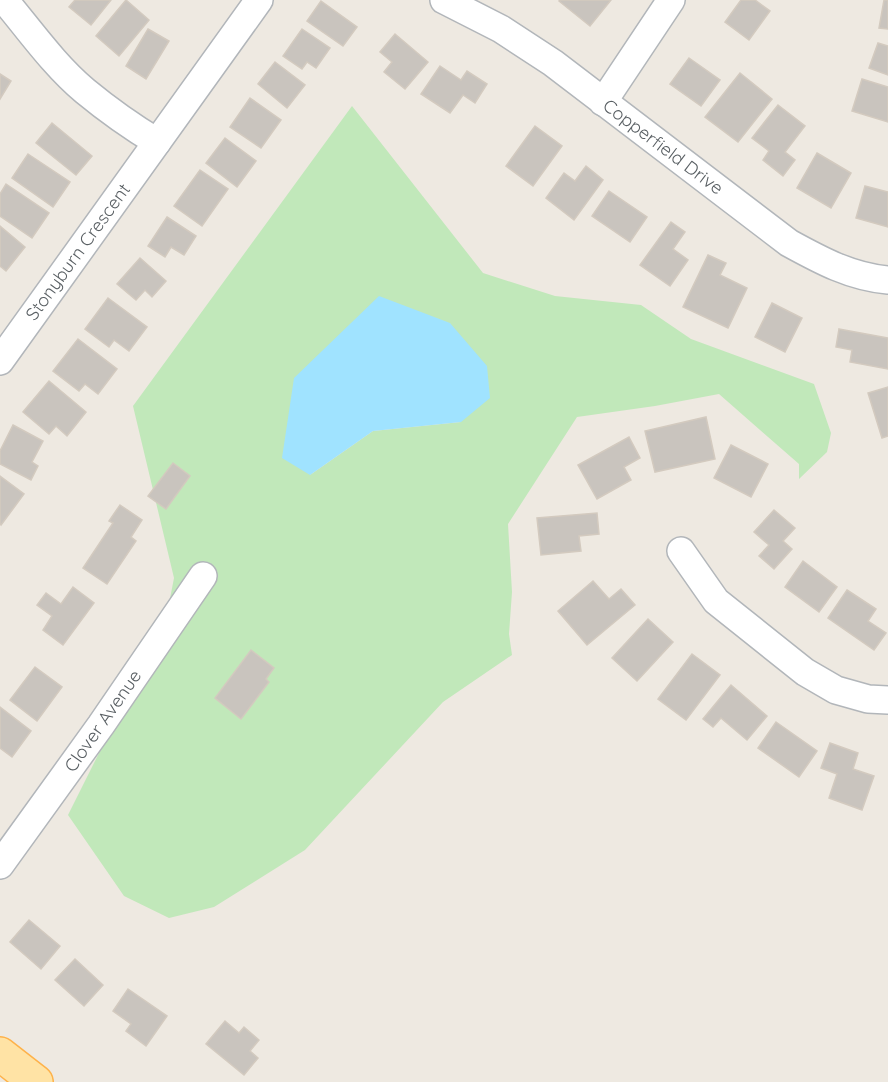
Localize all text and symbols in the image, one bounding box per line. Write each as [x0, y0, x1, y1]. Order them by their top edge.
street label: Copperfield Drive [598, 94, 728, 199]
street label: Stonyburn Crescent [20, 179, 135, 325]
street label: Clover Avenue [59, 665, 146, 776]

